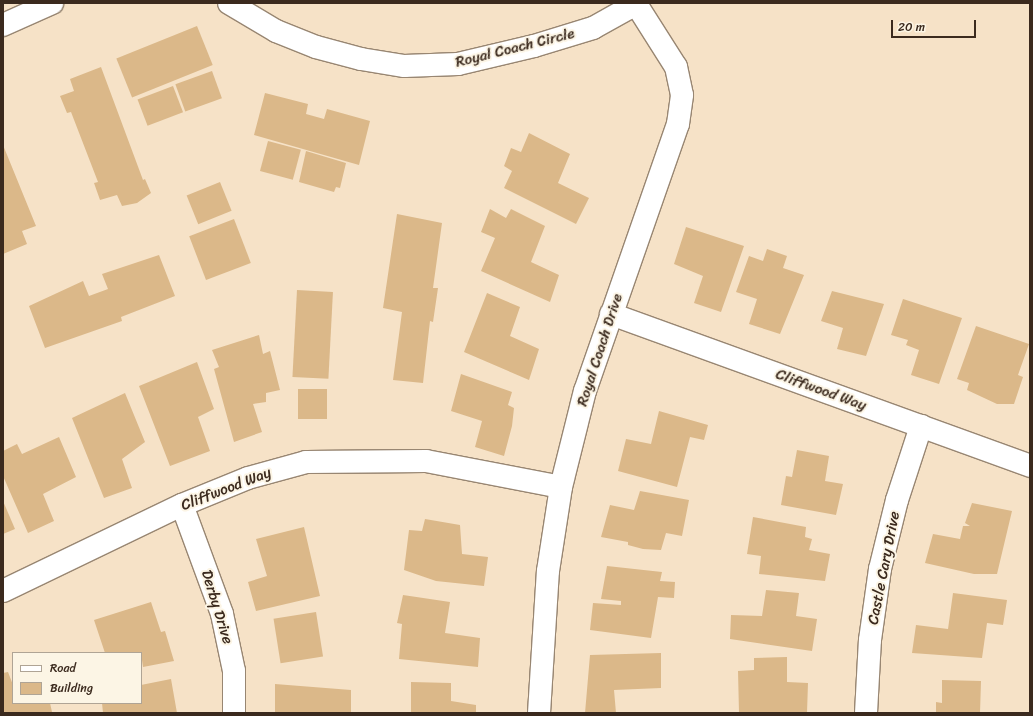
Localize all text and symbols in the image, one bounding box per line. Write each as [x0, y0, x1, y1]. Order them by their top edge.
scale bar [893, 12, 978, 38]
text: 20 m [898, 16, 925, 38]
street label: Royal Coach Circle [453, 24, 577, 72]
street label: Royal Coach Drive [573, 291, 627, 409]
street label: Cliffwood Way [773, 365, 869, 415]
street label: Cliffwood Way [178, 464, 274, 514]
street label: Castle Cary Drive [864, 510, 904, 626]
street label: Derby Drive [197, 568, 237, 646]
legend [12, 652, 142, 704]
text: Road [50, 657, 76, 679]
text: Building [50, 677, 93, 699]

